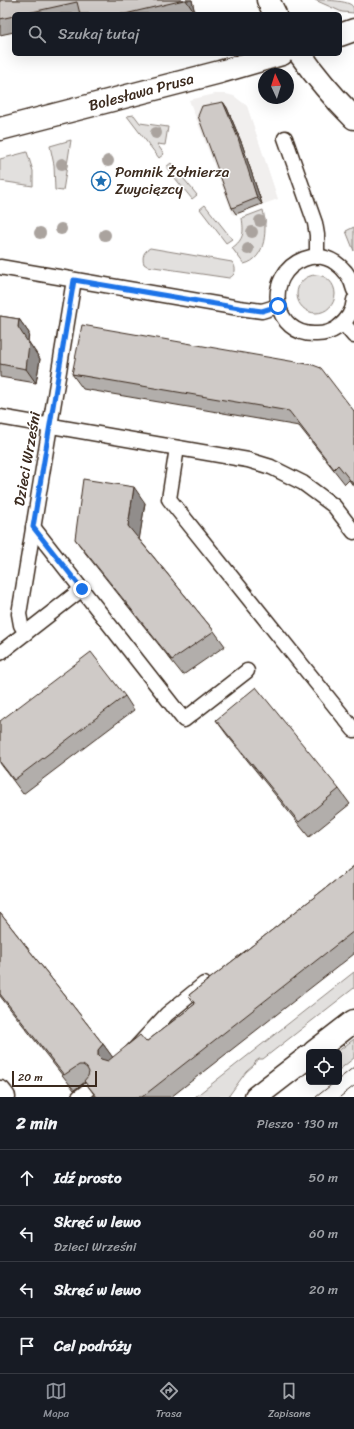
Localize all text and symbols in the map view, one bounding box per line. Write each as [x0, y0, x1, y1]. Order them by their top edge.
search box [12, 12, 342, 56]
text: Szukaj tutaj [58, 21, 139, 47]
icon: search [26, 23, 48, 45]
street label: Bolesława Prusa [86, 65, 197, 119]
north arrow [258, 68, 294, 104]
place label: Pomnik Żołnierza Zwycięzcy [115, 159, 230, 202]
place icon: Pomnik Żołnierza Zwycięzcy [90, 170, 112, 192]
route start [269, 297, 287, 315]
street label: Dzieci Wrześni [6, 409, 48, 508]
route end [73, 580, 91, 598]
map controls [306, 1049, 342, 1085]
button: locate [306, 1049, 342, 1085]
text: 20 m [18, 1068, 43, 1087]
scale bar [12, 1069, 97, 1088]
text: 2 min [16, 1108, 57, 1138]
text: Pieszo · 130 m [257, 1112, 338, 1135]
text: Idź prosto [54, 1165, 122, 1191]
text: 50 m [308, 1166, 338, 1189]
icon: ahead [16, 1167, 38, 1189]
text: Skręć w lewo [54, 1209, 141, 1235]
text: 60 m [309, 1222, 338, 1245]
icon: left [16, 1223, 38, 1245]
text: Dzieci Wrześni [54, 1235, 136, 1258]
text: Skręć w lewo [54, 1277, 141, 1303]
text: 20 m [309, 1278, 338, 1301]
icon: left [16, 1279, 38, 1301]
text: Cel podróży [54, 1333, 131, 1359]
icon: arrive [16, 1335, 38, 1357]
tab: Mapa [43, 1380, 69, 1423]
tab: Trasa [156, 1380, 181, 1423]
tab: Zapisane [268, 1380, 311, 1423]

